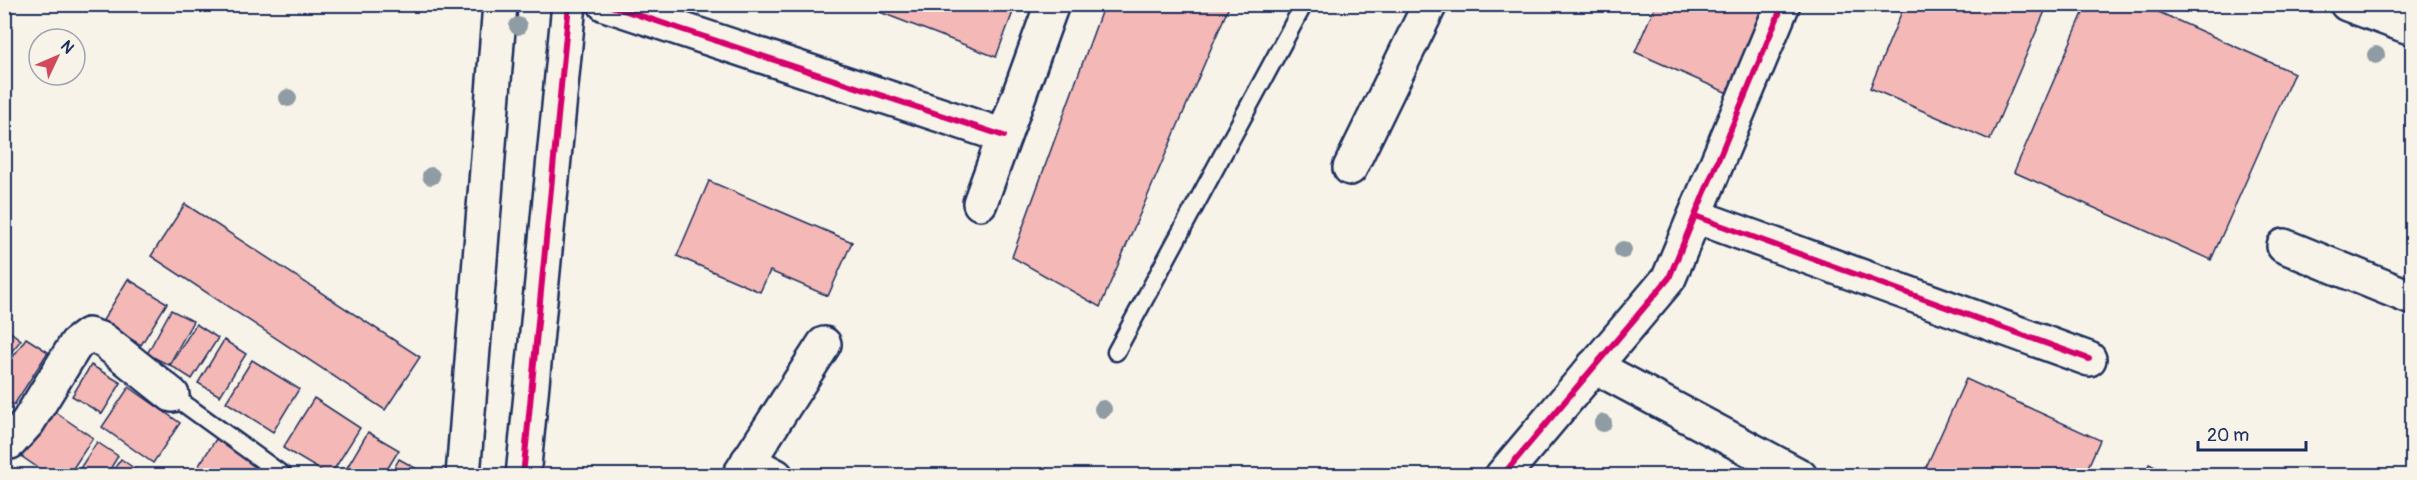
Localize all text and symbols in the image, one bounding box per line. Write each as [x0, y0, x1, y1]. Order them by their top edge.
north arrow [27, 27, 87, 87]
text: N [56, 36, 78, 58]
scale bar [2198, 414, 2306, 452]
text: 20 m [2207, 424, 2249, 447]

